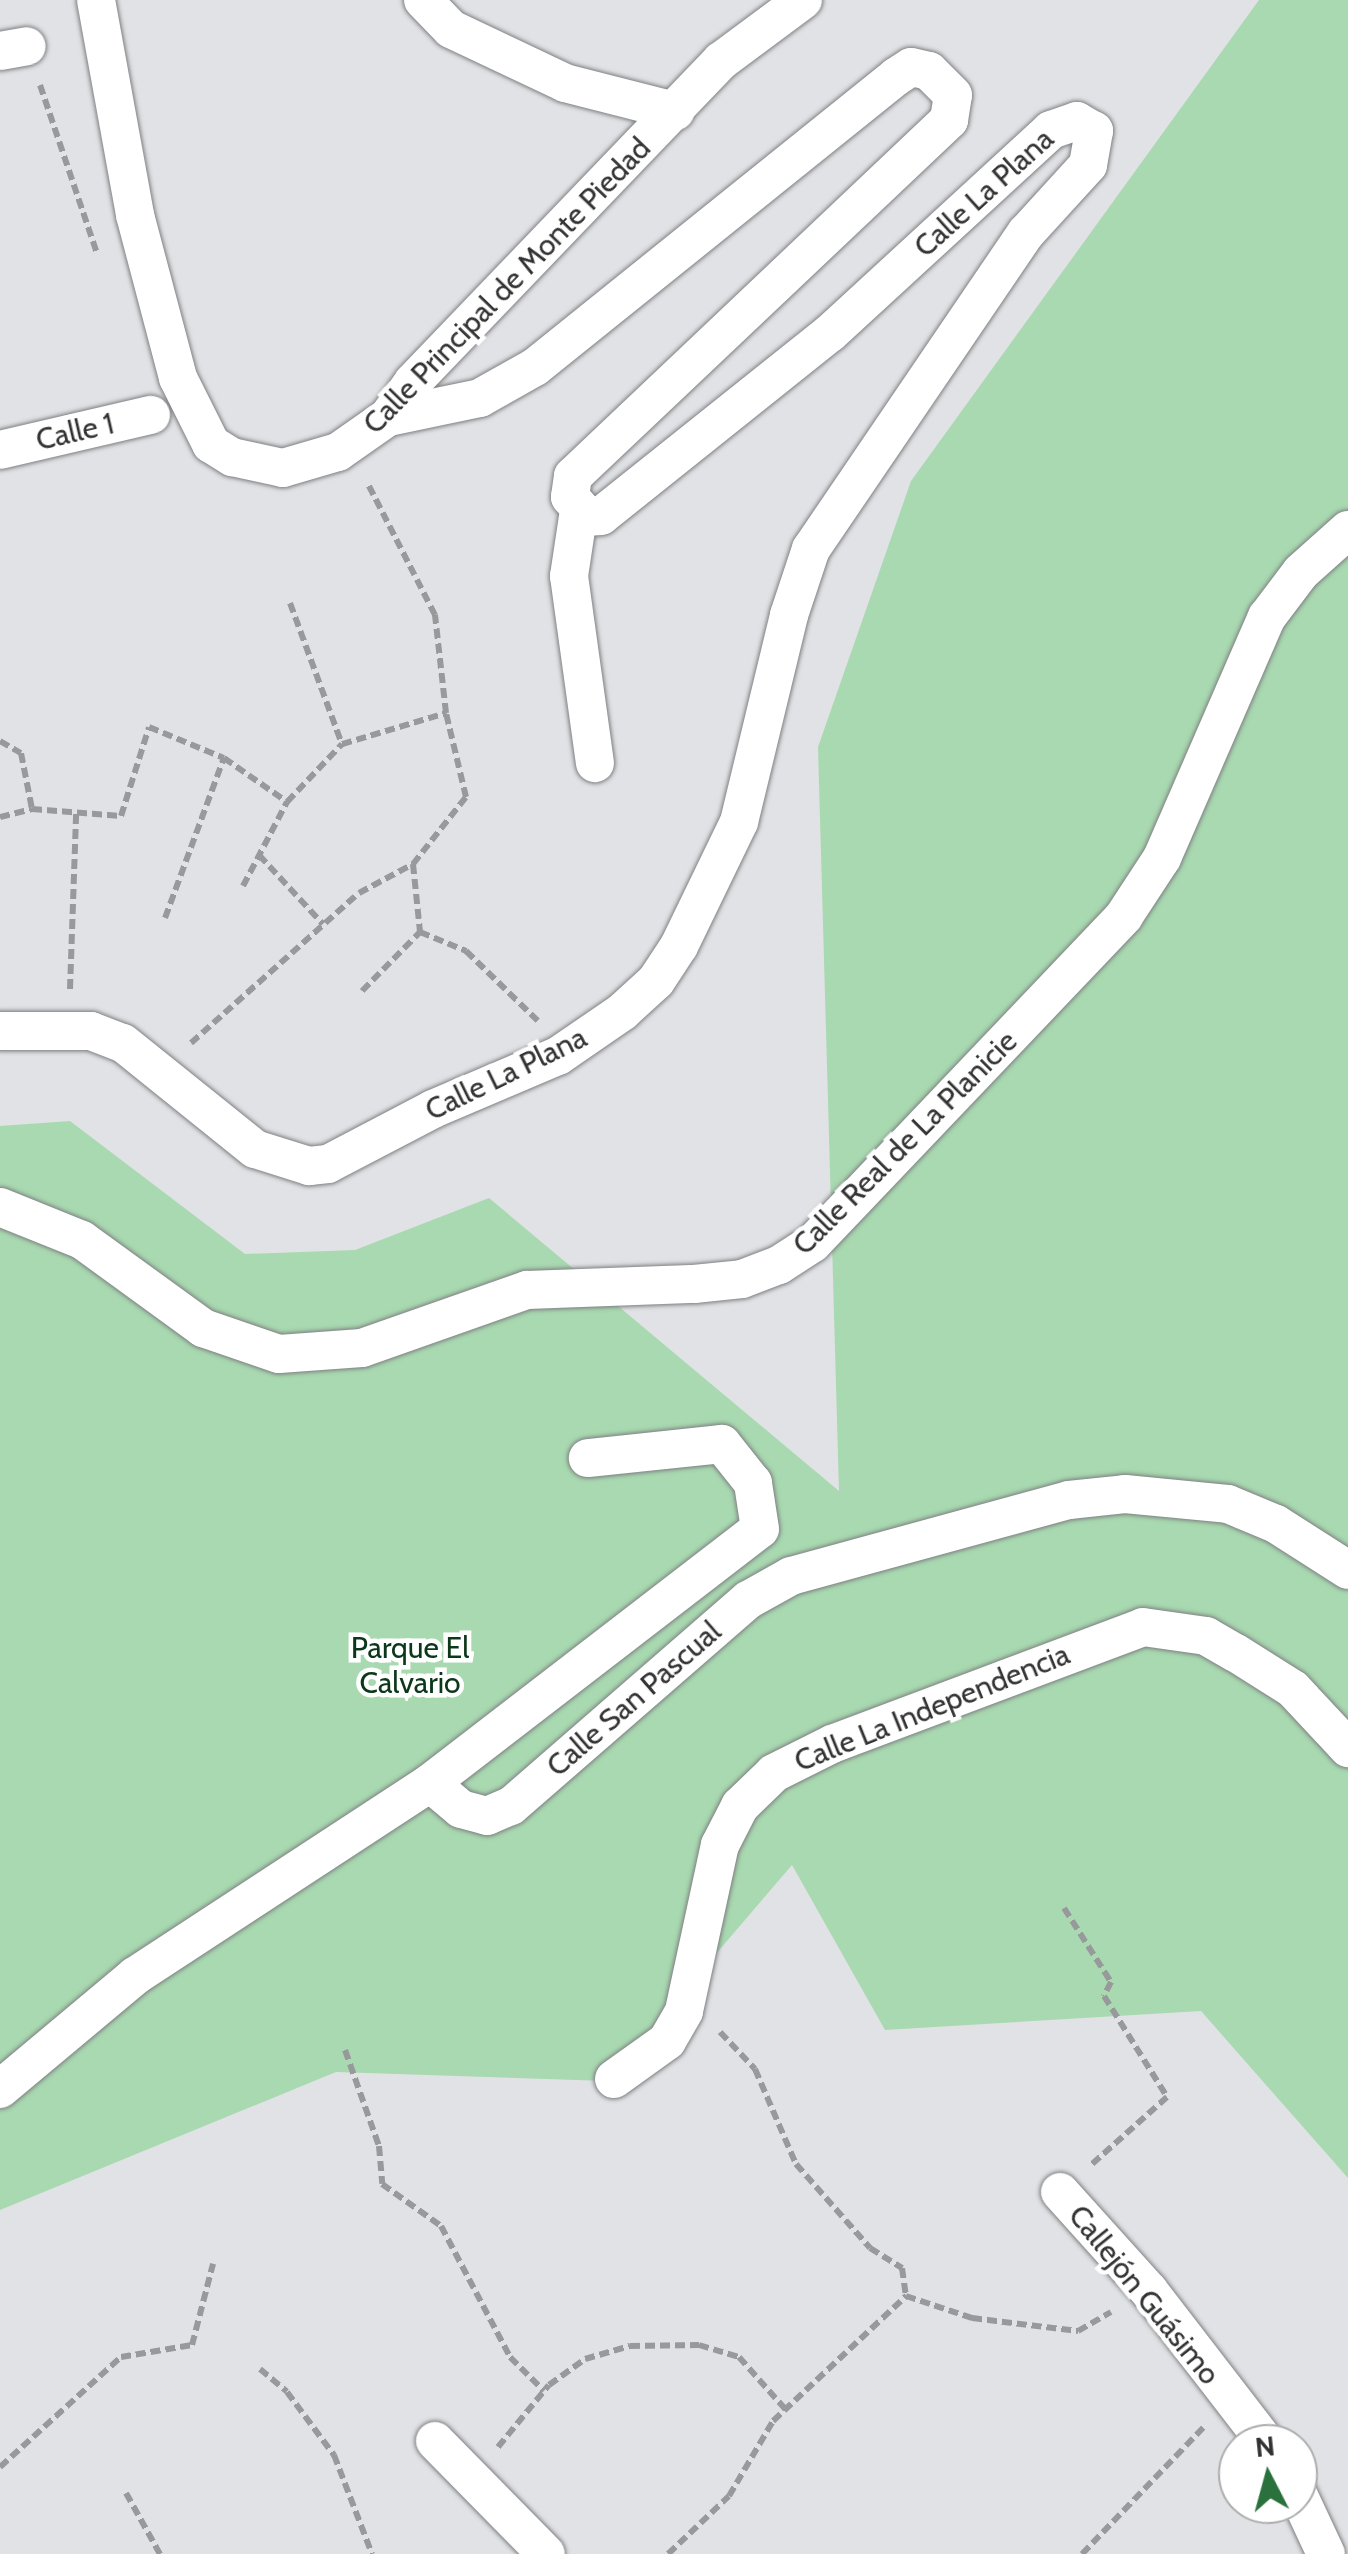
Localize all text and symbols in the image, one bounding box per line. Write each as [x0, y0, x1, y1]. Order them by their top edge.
street label: Calle La Plana [907, 121, 1061, 265]
street label: Calle Principal de Monte Piedad [356, 130, 658, 442]
street label: Calle 1 [33, 406, 117, 458]
street label: Calle La Plana [420, 1019, 592, 1129]
street label: Calle Real de La Planicie [785, 1023, 1025, 1263]
street label: Calle San Pascual [540, 1614, 728, 1784]
park label: Parque El Calvario [351, 1630, 469, 1700]
street label: Calle La Independencia [789, 1636, 1075, 1780]
street label: Callejón Guásimo [1061, 2198, 1227, 2392]
north arrow [1218, 2424, 1318, 2524]
text: N [1253, 2428, 1277, 2464]

